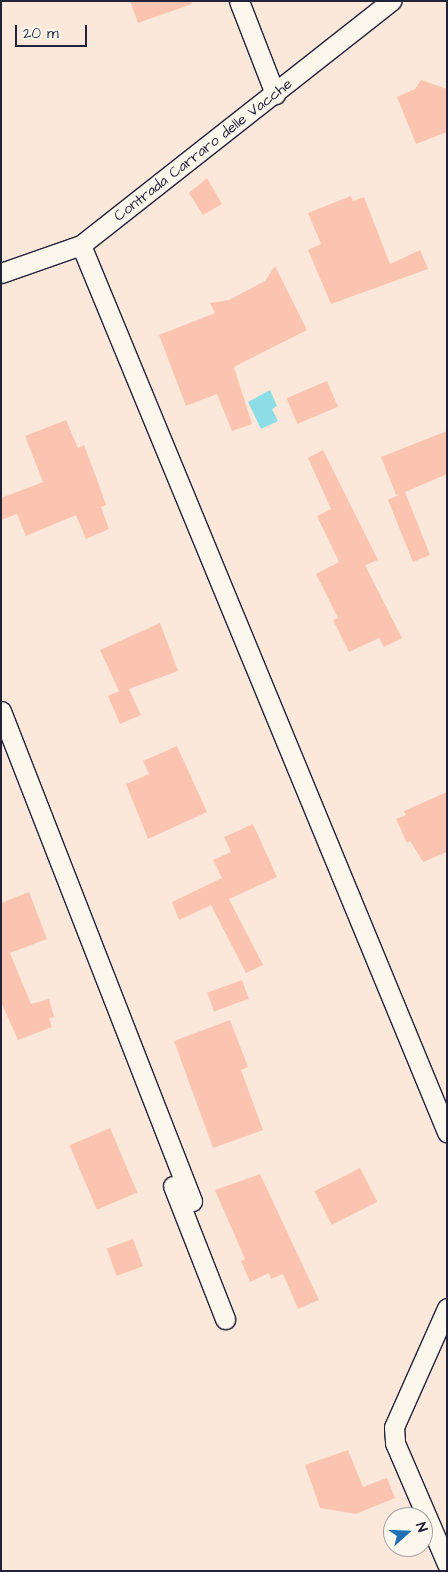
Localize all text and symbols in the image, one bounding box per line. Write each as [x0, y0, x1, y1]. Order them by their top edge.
scale bar [18, 15, 90, 47]
text: 20 m [23, 23, 59, 44]
street label: Contrada Carraro delle Vacche [110, 75, 296, 225]
north arrow [383, 1507, 433, 1557]
text: N [410, 1520, 432, 1535]

